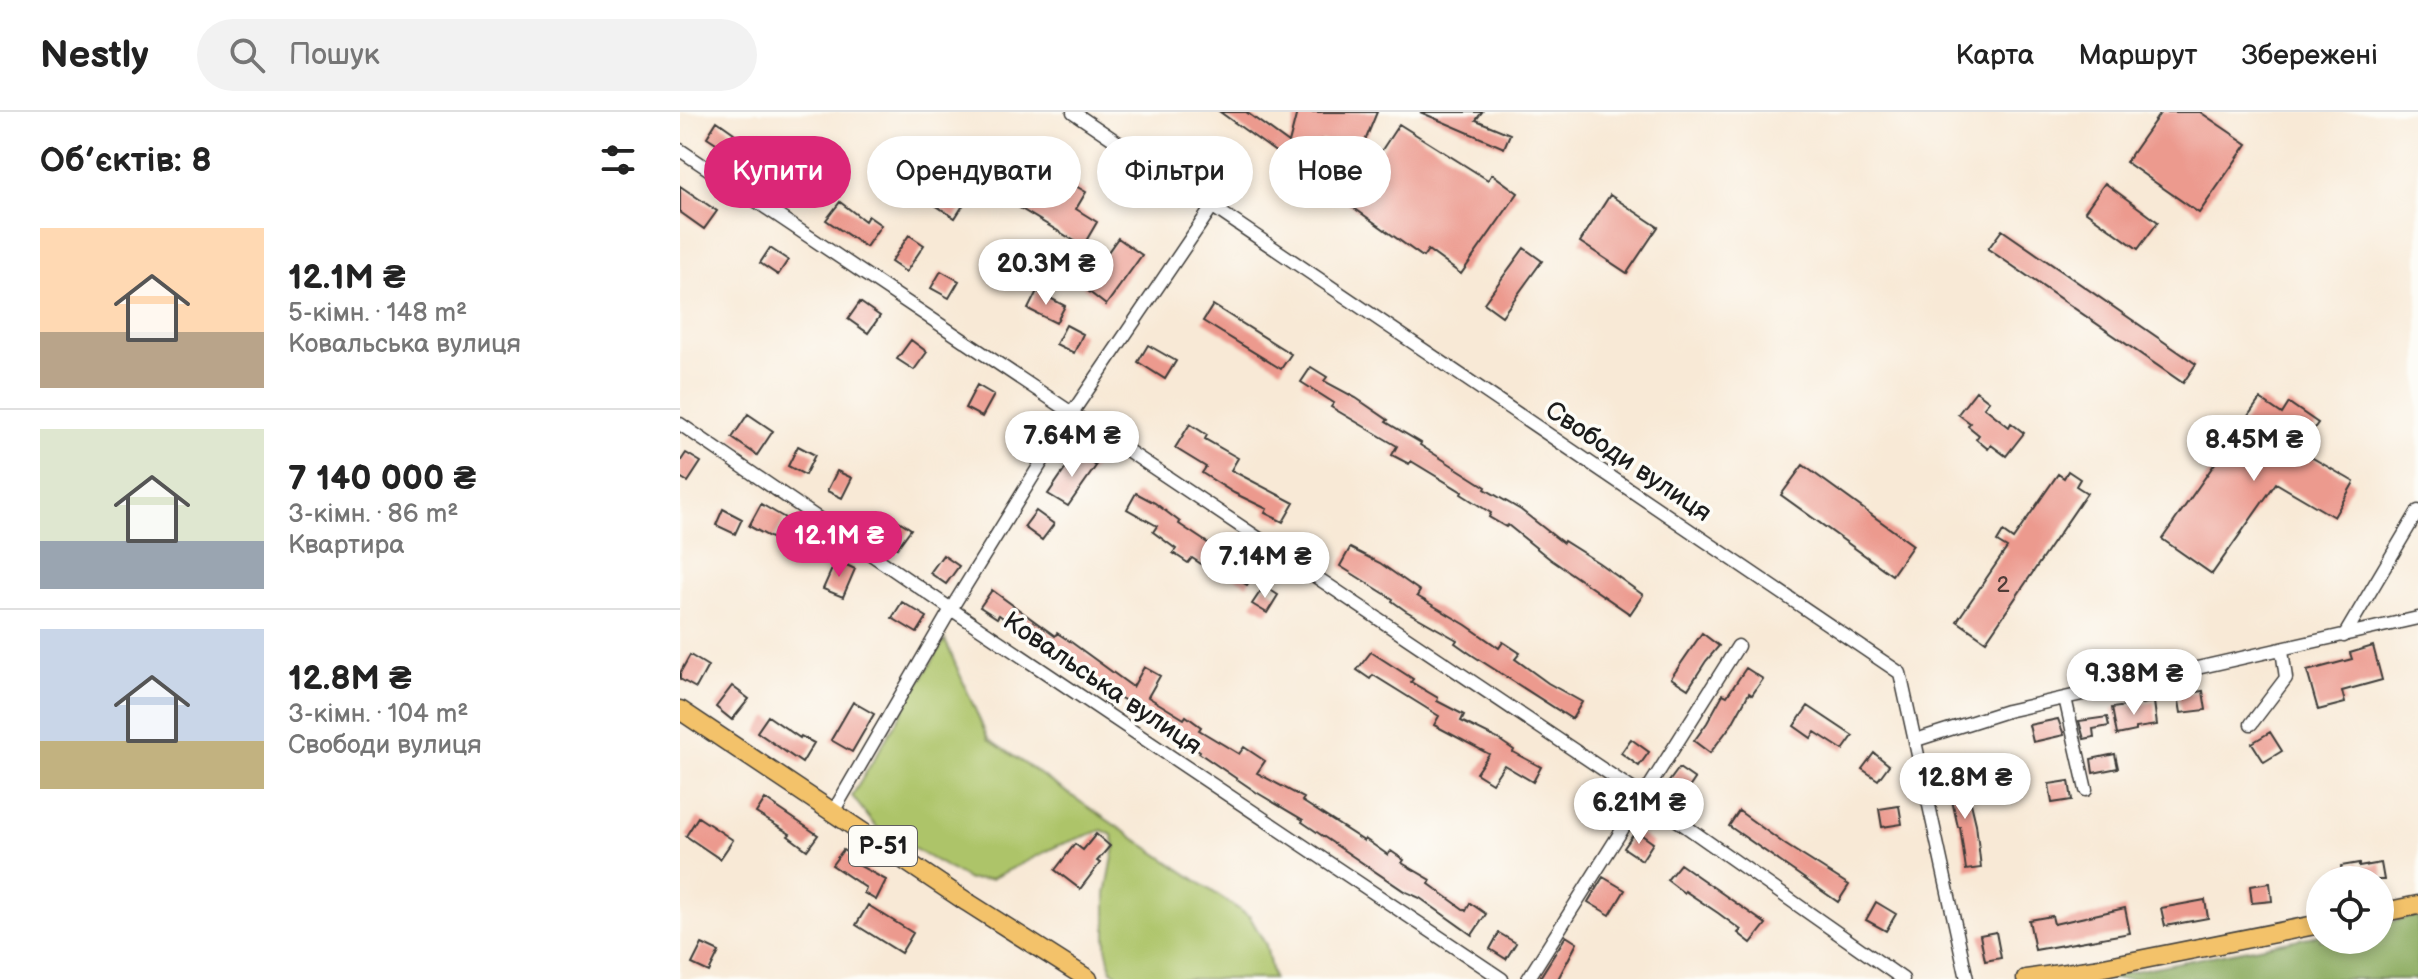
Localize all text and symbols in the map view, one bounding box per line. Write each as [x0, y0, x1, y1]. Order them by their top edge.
search box [197, 19, 757, 91]
text: Nestly [40, 33, 149, 78]
icon: search [225, 33, 269, 77]
text: Пошук [289, 37, 380, 73]
text: Карта [1956, 39, 2034, 72]
text: Маршрут [2078, 39, 2197, 72]
text: Збережені [2241, 39, 2378, 72]
chip: Купити [704, 136, 851, 208]
chip: Орендувати [867, 136, 1081, 208]
chip: Фільтри [1097, 136, 1253, 208]
chip: Нове [1269, 136, 1391, 208]
icon: filters [596, 138, 640, 182]
text: Об’єктів: 8 [40, 140, 212, 181]
pin: 20.3M ₴ [972, 239, 1120, 307]
text: 20.3M ₴ [997, 249, 1095, 280]
text: 12.1M ₴ [288, 257, 406, 298]
icon: home [104, 260, 200, 356]
text: 5-кімн. · 148 m² [288, 298, 467, 329]
text: Ковальська вулиця [288, 329, 521, 360]
street label: Свободи вулиця [1539, 395, 1717, 529]
pin: 7.64M ₴ [998, 411, 1146, 479]
pin: 8.45M ₴ [2180, 415, 2328, 483]
text: 7.64M ₴ [1023, 421, 1121, 452]
text: 8.45M ₴ [2205, 425, 2303, 456]
text: 7 140 000 ₴ [288, 458, 476, 499]
icon: home [104, 461, 200, 557]
text: 3-кімн. · 86 m² [288, 499, 458, 530]
pin: 12.1M ₴ [765, 511, 913, 579]
text: 12.1M ₴ [794, 521, 884, 552]
text: Квартира [288, 530, 405, 561]
pin: 7.14M ₴ [1191, 532, 1339, 600]
text: 7.14M ₴ [1218, 542, 1312, 573]
house number: 2 [1997, 572, 2010, 599]
street label: Ковальська вулиця [997, 606, 1207, 762]
pin: 9.38M ₴ [2060, 649, 2208, 717]
text: 12.8M ₴ [288, 658, 412, 699]
text: 9.38M ₴ [2085, 659, 2183, 690]
icon: home [104, 661, 200, 757]
text: 3-кімн. · 104 m² [288, 699, 469, 730]
text: Свободи вулиця [288, 730, 482, 761]
pin: 12.8M ₴ [1891, 753, 2039, 821]
text: 12.8M ₴ [1918, 763, 2012, 794]
pin: 6.21M ₴ [1565, 778, 1713, 846]
text: 6.21M ₴ [1592, 788, 1686, 819]
road number: Р-51 [849, 826, 917, 866]
map controls [2306, 866, 2394, 954]
button: locate [2306, 866, 2394, 954]

